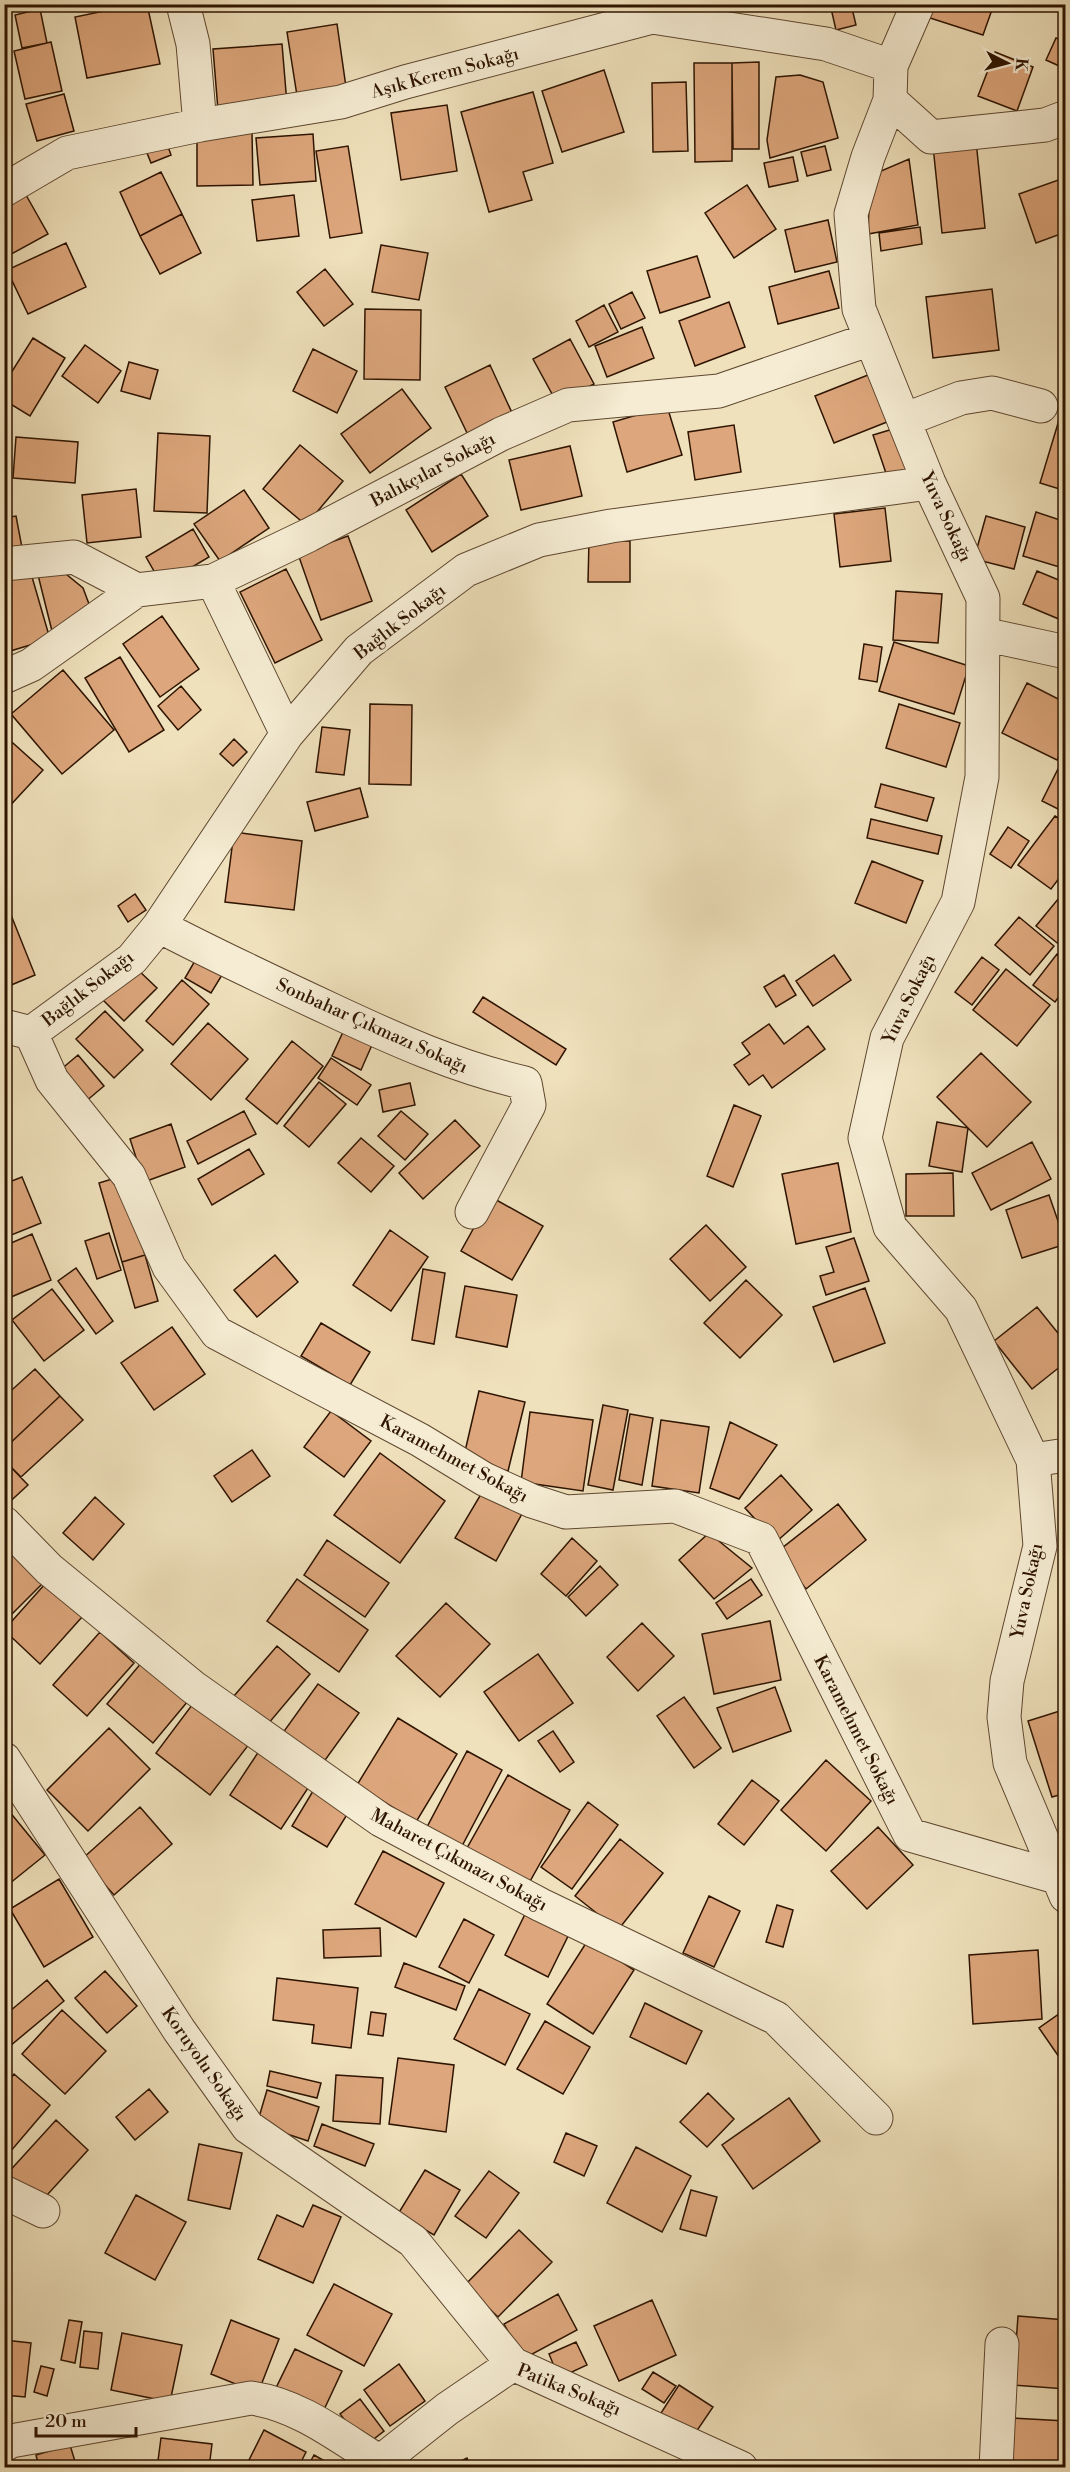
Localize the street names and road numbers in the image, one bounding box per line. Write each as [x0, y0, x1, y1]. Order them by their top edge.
street label: Aşık Kerem Sokağı [367, 42, 522, 104]
street label: Balıkçılar Sokağı [366, 427, 499, 513]
street label: Yuva Sokağı [915, 467, 977, 566]
street label: Bağlık Sokağı [349, 579, 451, 666]
street label: Bağlık Sokağı [37, 946, 139, 1033]
street label: Yuva Sokağı [877, 950, 941, 1049]
street label: Sonbahar Çıkmazı Sokağı [273, 973, 472, 1079]
street label: Karamehmet Sokağı [376, 1410, 532, 1508]
street label: Yuva Sokağı [1005, 1541, 1048, 1642]
street label: Karamehmet Sokağı [808, 1651, 904, 1809]
street label: Maharet Çıkmazı Sokağı [366, 1804, 552, 1916]
street label: Koruyolu Sokağı [156, 2002, 252, 2126]
street label: Patika Sokağı [514, 2359, 625, 2421]

